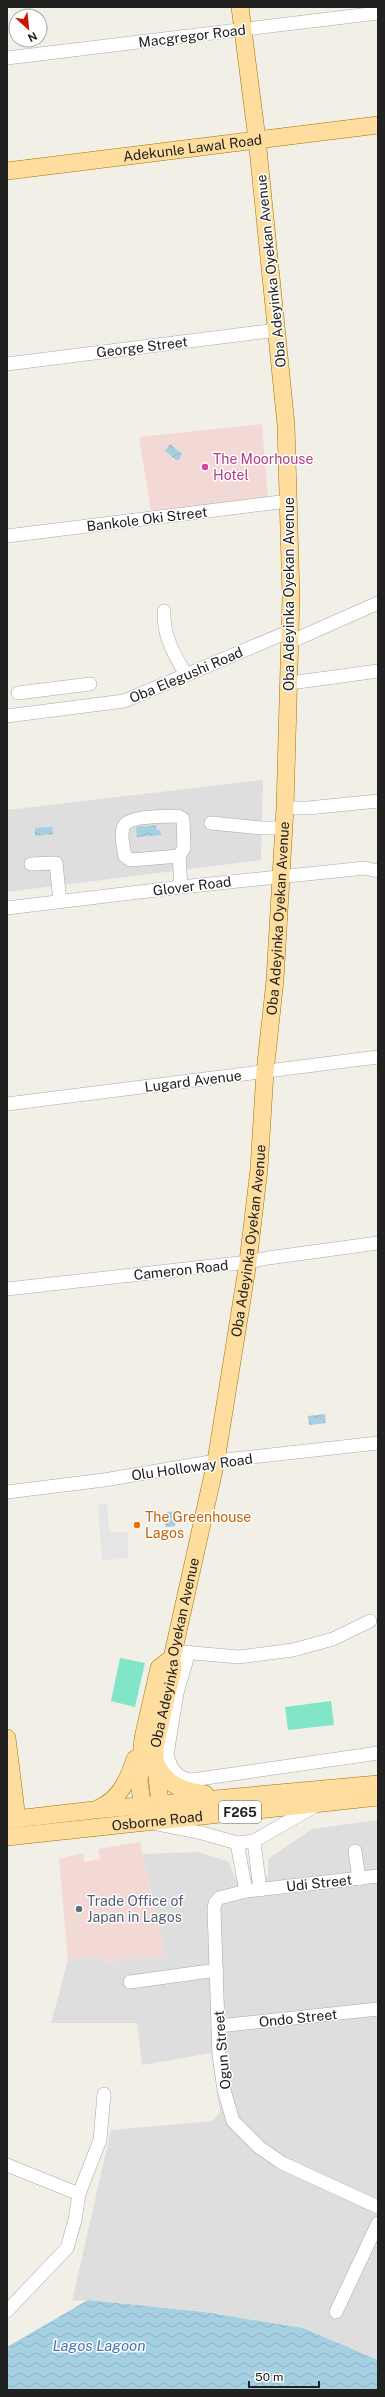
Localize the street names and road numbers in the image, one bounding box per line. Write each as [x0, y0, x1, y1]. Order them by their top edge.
street label: Macgregor Road [137, 21, 247, 51]
street label: Adekunle Lawal Road [122, 131, 263, 165]
street label: Oba Adeyinka Oyekan Avenue [253, 174, 289, 368]
street label: George Street [95, 333, 189, 361]
street label: Oba Adeyinka Oyekan Avenue [281, 497, 297, 691]
street label: Bankole Oki Street [86, 504, 208, 534]
street label: Oba Elegushi Road [127, 644, 245, 706]
street label: Oba Adeyinka Oyekan Avenue [263, 821, 292, 1016]
street label: Glover Road [152, 873, 232, 899]
street label: Lugard Avenue [144, 1067, 243, 1095]
street label: Oba Adeyinka Oyekan Avenue [228, 1144, 269, 1338]
street label: Cameron Road [133, 1257, 229, 1283]
street label: Olu Holloway Road [130, 1451, 254, 1483]
street label: Oba Adeyinka Oyekan Avenue [147, 1556, 202, 1749]
road number: F265 [219, 1801, 261, 1823]
street label: Osborne Road [111, 1808, 204, 1834]
street label: Udi Street [285, 1872, 353, 1894]
street label: Ondo Street [258, 2006, 338, 2030]
street label: Ogun Street [211, 2010, 233, 2090]

